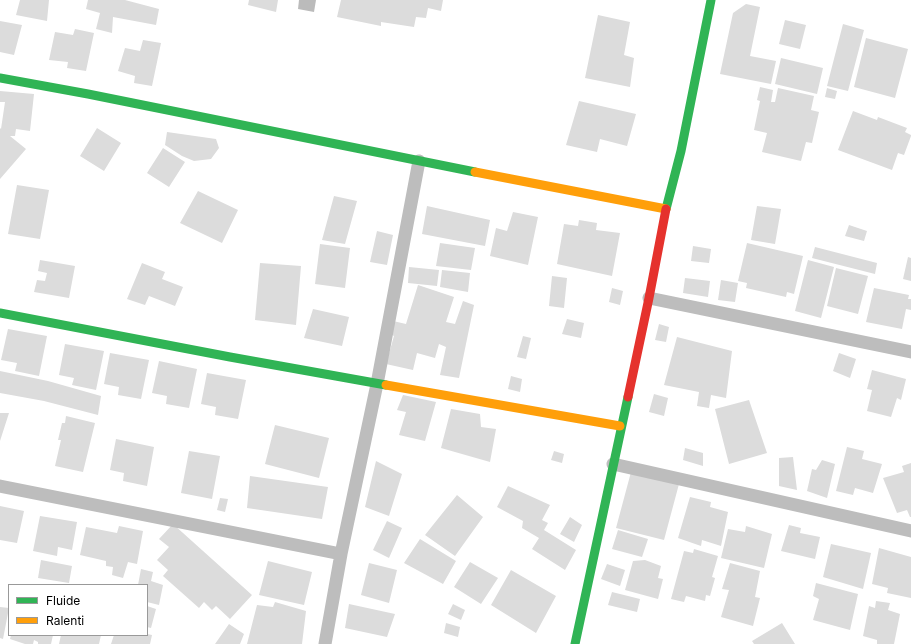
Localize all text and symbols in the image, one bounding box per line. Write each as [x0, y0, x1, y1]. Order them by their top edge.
legend [8, 584, 148, 636]
text: Fluide [46, 593, 80, 608]
text: Ralenti [46, 613, 84, 628]

